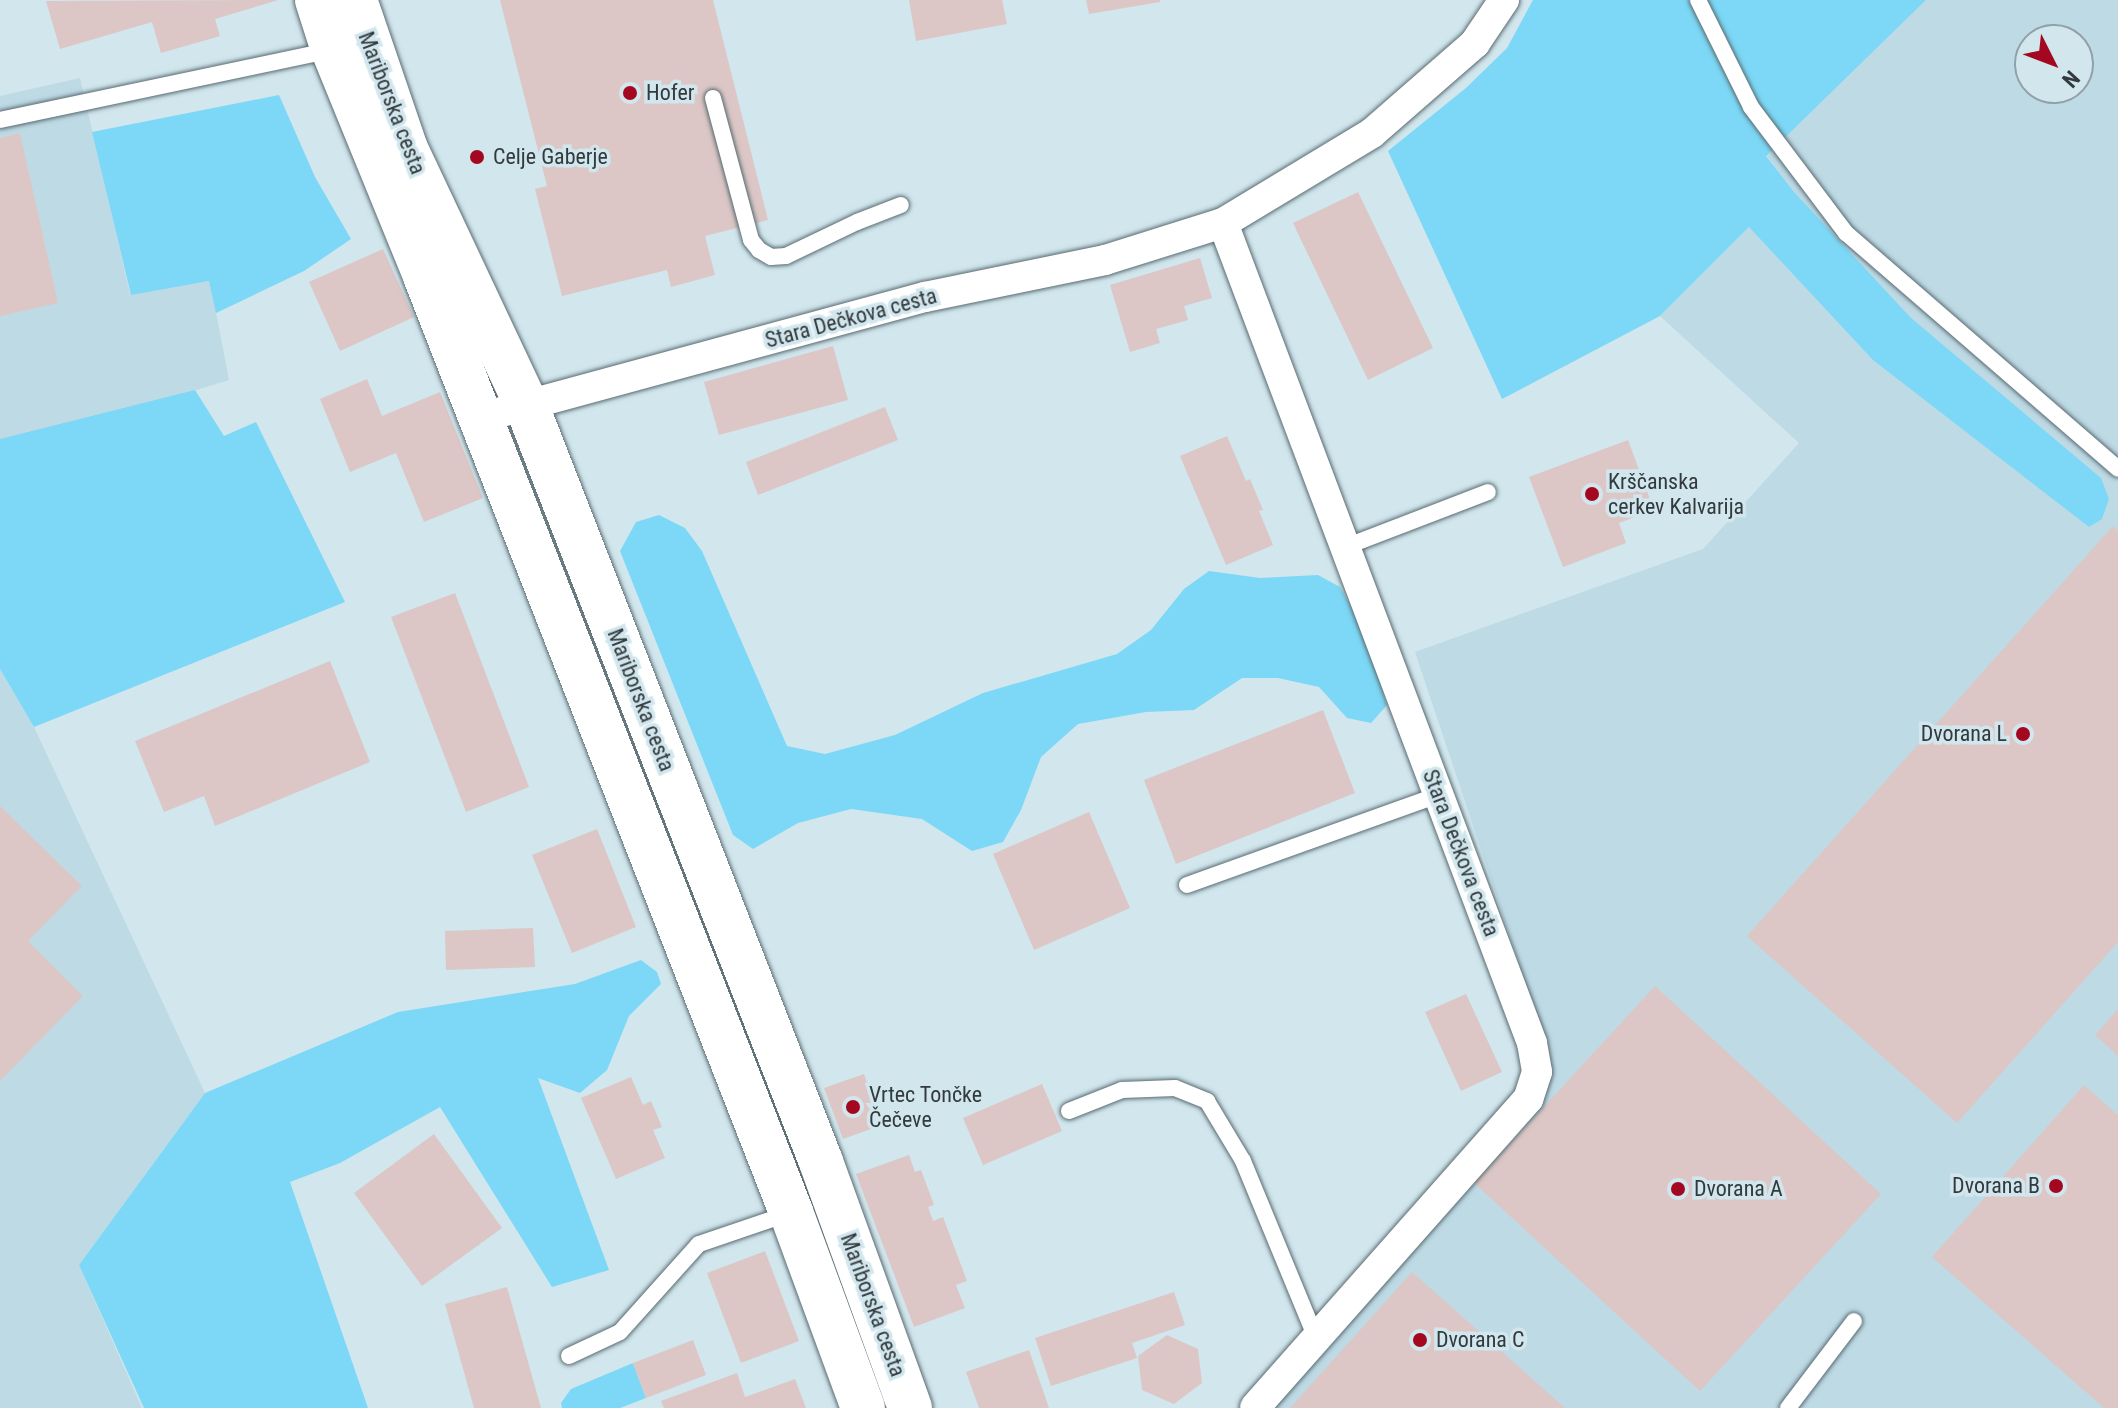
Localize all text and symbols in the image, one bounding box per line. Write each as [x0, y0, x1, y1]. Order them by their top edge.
north arrow [2014, 24, 2094, 104]
street label: Mariborska cesta [353, 28, 431, 178]
text: N [2057, 66, 2085, 92]
place label: Hofer [646, 80, 694, 106]
marker: Hofer [621, 84, 639, 102]
place label: Celje Gaberje [493, 144, 608, 170]
marker: Celje Gaberje [468, 148, 486, 166]
street label: Stara Dečkova cesta [762, 282, 940, 354]
place label: Krščanska cerkev Kalvarija [1608, 468, 1744, 520]
marker: Krščanska cerkev Kalvarija [1583, 485, 1601, 503]
street label: Mariborska cesta [602, 625, 680, 775]
place label: Dvorana L [1921, 721, 2007, 747]
marker: Dvorana L [2014, 725, 2032, 743]
street label: Stara Dečkova cesta [1417, 766, 1505, 940]
place label: Vrtec Tončke Čečeve [869, 1081, 983, 1132]
marker: Vrtec Tončke Čečeve [844, 1098, 862, 1116]
place label: Dvorana B [1952, 1173, 2040, 1199]
place label: Dvorana A [1694, 1176, 1783, 1202]
marker: Dvorana B [2047, 1177, 2065, 1195]
marker: Dvorana A [1669, 1180, 1687, 1198]
street label: Mariborska cesta [835, 1230, 911, 1380]
place label: Dvorana C [1436, 1327, 1524, 1353]
marker: Dvorana C [1411, 1331, 1429, 1349]

